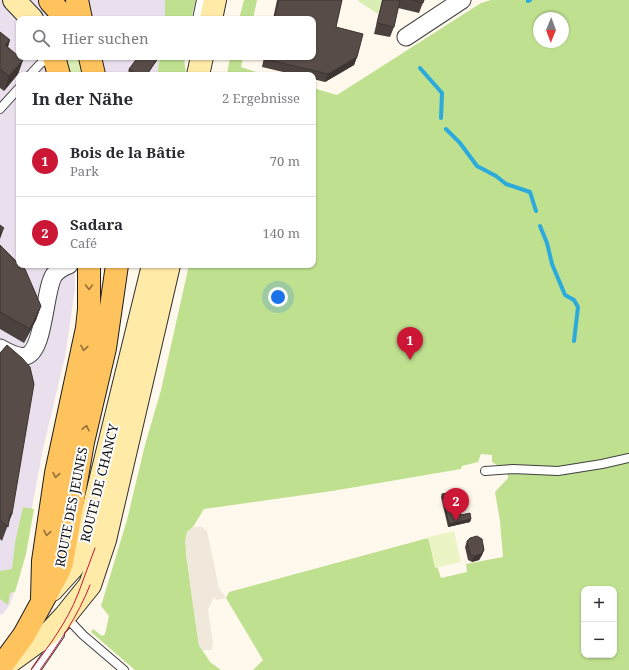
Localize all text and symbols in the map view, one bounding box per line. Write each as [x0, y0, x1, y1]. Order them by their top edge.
north arrow [533, 12, 569, 48]
search box [16, 16, 316, 60]
icon: search [30, 27, 52, 49]
text: Hier suchen [62, 28, 149, 48]
text: In der Nähe [32, 87, 133, 110]
text: 2 Ergebnisse [222, 89, 300, 107]
text: Bois de la Bâtie [70, 142, 185, 162]
text: 1 [41, 152, 49, 170]
text: 70 m [270, 152, 300, 170]
text: Park [70, 162, 99, 180]
text: Sadara [70, 214, 123, 234]
text: 2 [41, 224, 49, 242]
text: 140 m [263, 224, 300, 242]
text: Café [70, 234, 97, 252]
one-way arrow [85, 284, 93, 290]
your location [268, 287, 288, 307]
pin: 1 [397, 327, 423, 360]
one-way arrow [80, 344, 88, 351]
street label: ROUTE DE CHANCY [76, 421, 123, 544]
one-way arrow [82, 425, 90, 432]
street label: ROUTE DES JEUNES [51, 445, 91, 569]
one-way arrow [52, 472, 61, 478]
pin: 2 [443, 488, 469, 521]
one-way arrow [43, 530, 52, 536]
map controls [581, 586, 617, 658]
button: + [581, 586, 617, 622]
button: − [581, 622, 617, 658]

